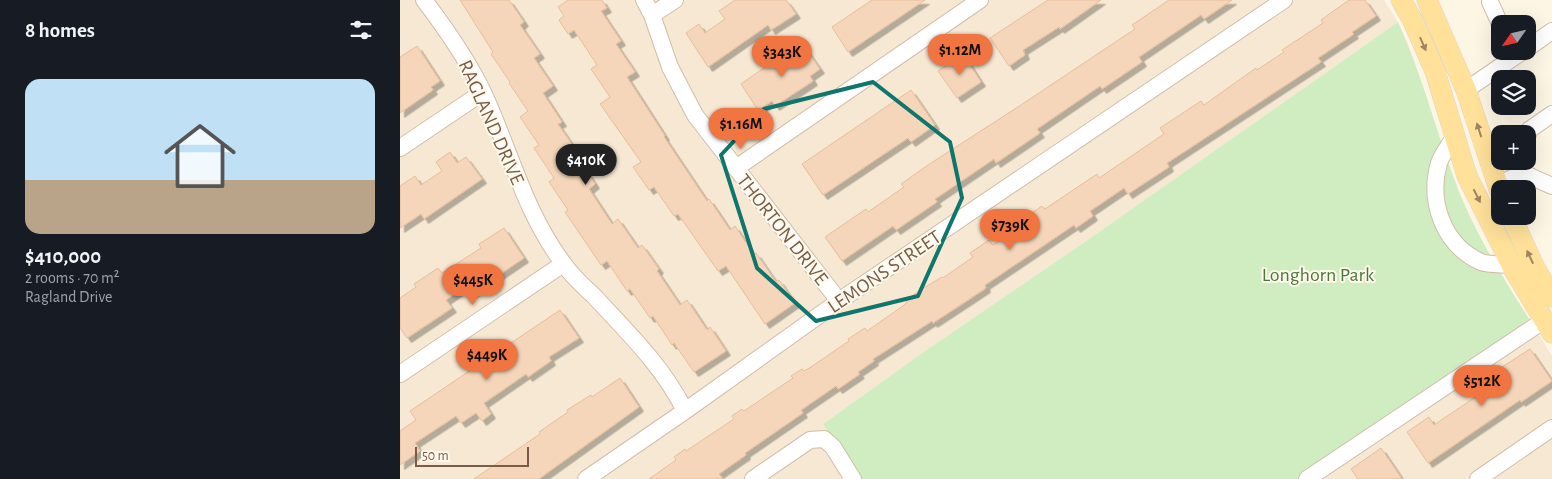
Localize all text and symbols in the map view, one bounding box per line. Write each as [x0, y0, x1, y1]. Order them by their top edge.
north arrow [1491, 15, 1536, 60]
map controls [1491, 15, 1536, 225]
icon: filters [347, 16, 375, 44]
text: 8 homes [25, 20, 95, 41]
pin: $1.12M [919, 34, 1001, 76]
pin: $343K [747, 36, 817, 78]
one-way arrow [1419, 37, 1427, 51]
text: $1.12M [939, 42, 981, 58]
text: $343K [763, 44, 801, 60]
street label: RAGLAND DRIVE [455, 57, 528, 188]
button: layers [1491, 70, 1536, 115]
pin: $1.16M [700, 108, 782, 150]
icon: home [155, 111, 245, 201]
text: $1.16M [720, 116, 762, 132]
one-way arrow [1475, 122, 1482, 137]
button: + [1491, 125, 1536, 170]
pin: $410K [551, 144, 621, 186]
text: $410K [567, 152, 605, 168]
street label: THORTON DRIVE [733, 170, 832, 289]
button: − [1491, 180, 1536, 225]
one-way arrow [1473, 189, 1481, 203]
pin: $739K [975, 208, 1045, 251]
text: $739K [991, 217, 1029, 233]
street label: LEMONS STREET [824, 227, 945, 317]
text: $410,000 [25, 246, 101, 267]
one-way arrow [1526, 250, 1534, 264]
pin: $445K [438, 264, 508, 306]
park label: Longhorn Park [1262, 265, 1374, 285]
text: 2 rooms · 70 m² [25, 270, 119, 286]
text: $445K [453, 272, 493, 288]
text: Ragland Drive [25, 289, 112, 305]
pin: $449K [452, 338, 522, 381]
text: $449K [467, 347, 507, 363]
pin: $512K [1447, 364, 1517, 407]
text: $512K [1464, 373, 1500, 389]
scale bar [415, 444, 529, 467]
text: 50 m [422, 449, 449, 463]

